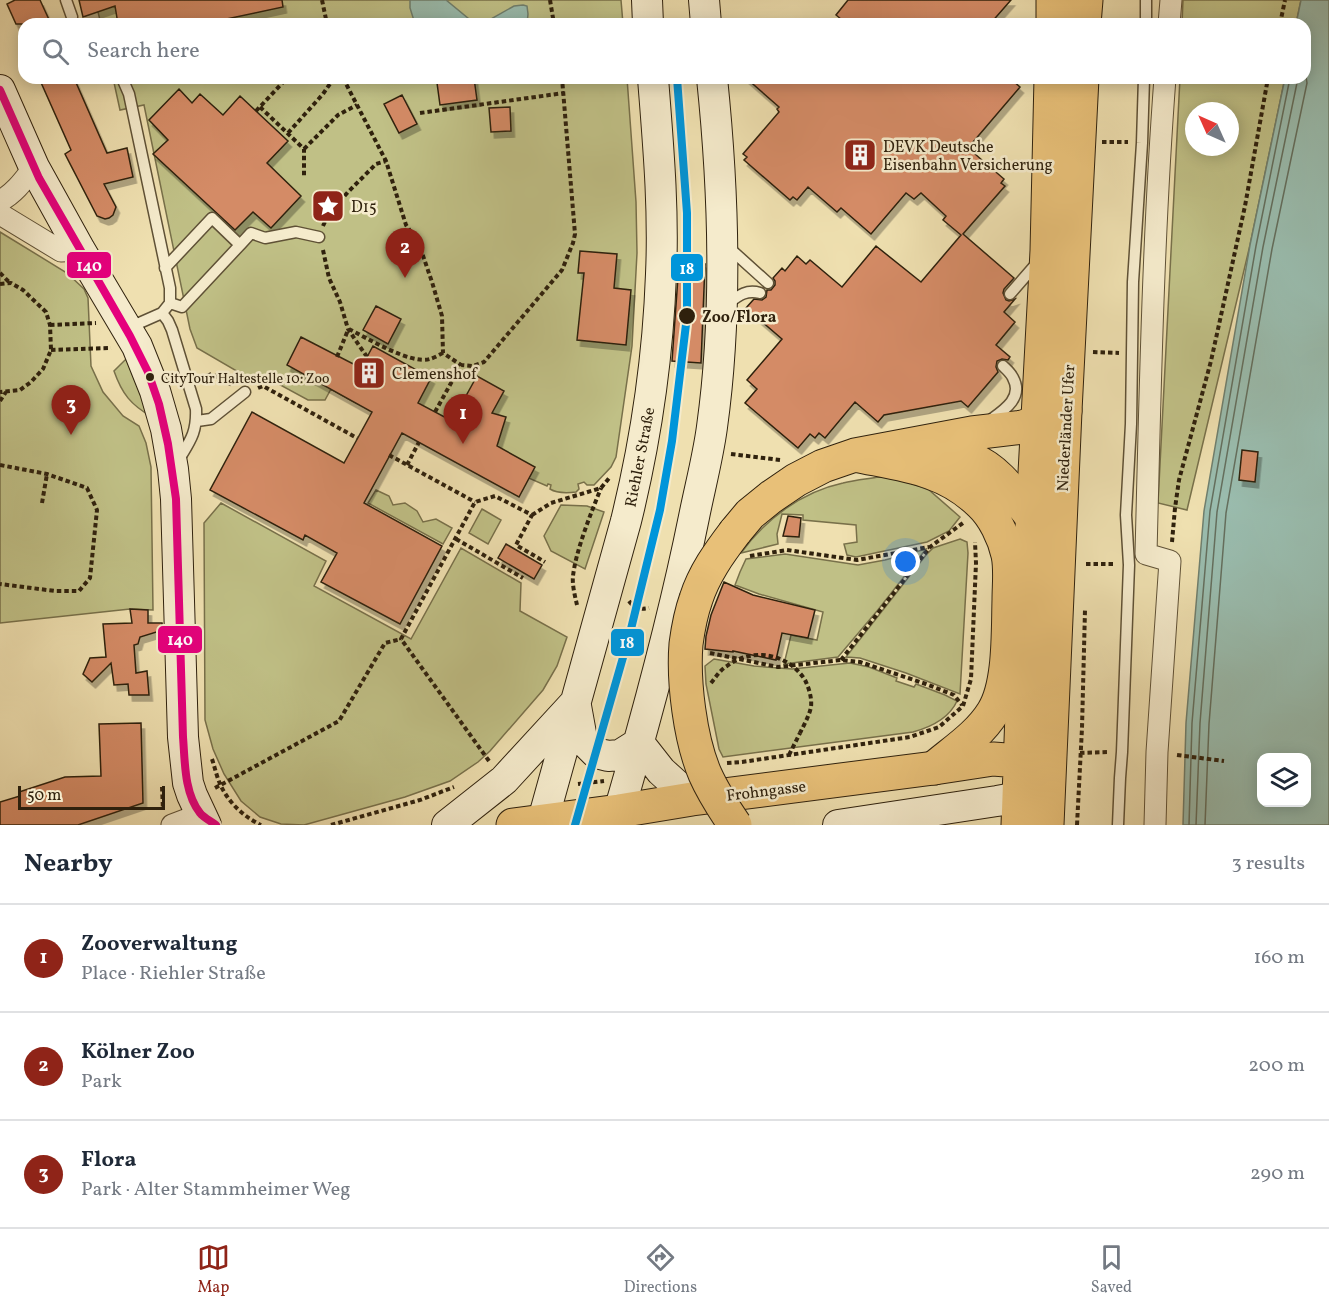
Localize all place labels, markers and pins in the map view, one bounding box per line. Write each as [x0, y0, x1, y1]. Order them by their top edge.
building icon: DEVK Deutsche Eisenbahn Versicherung [842, 137, 878, 173]
place label: DEVK Deutsche Eisenbahn Versicherung [883, 137, 1053, 177]
place icon: D15 [310, 188, 346, 224]
place label: D15 [351, 197, 377, 219]
pin: 2 [386, 228, 424, 278]
marker: Zoo/Flora [677, 306, 697, 326]
place label: Zoo/Flora [702, 307, 777, 329]
building icon: Clemenshof [351, 355, 387, 391]
place label: Clemenshof [392, 364, 478, 386]
place label: CityTour Haltestelle 10: Zoo [161, 370, 330, 389]
marker: CityTour Haltestelle 10: Zoo [144, 371, 156, 383]
pin: 3 [52, 386, 90, 435]
pin: 1 [444, 394, 482, 444]

